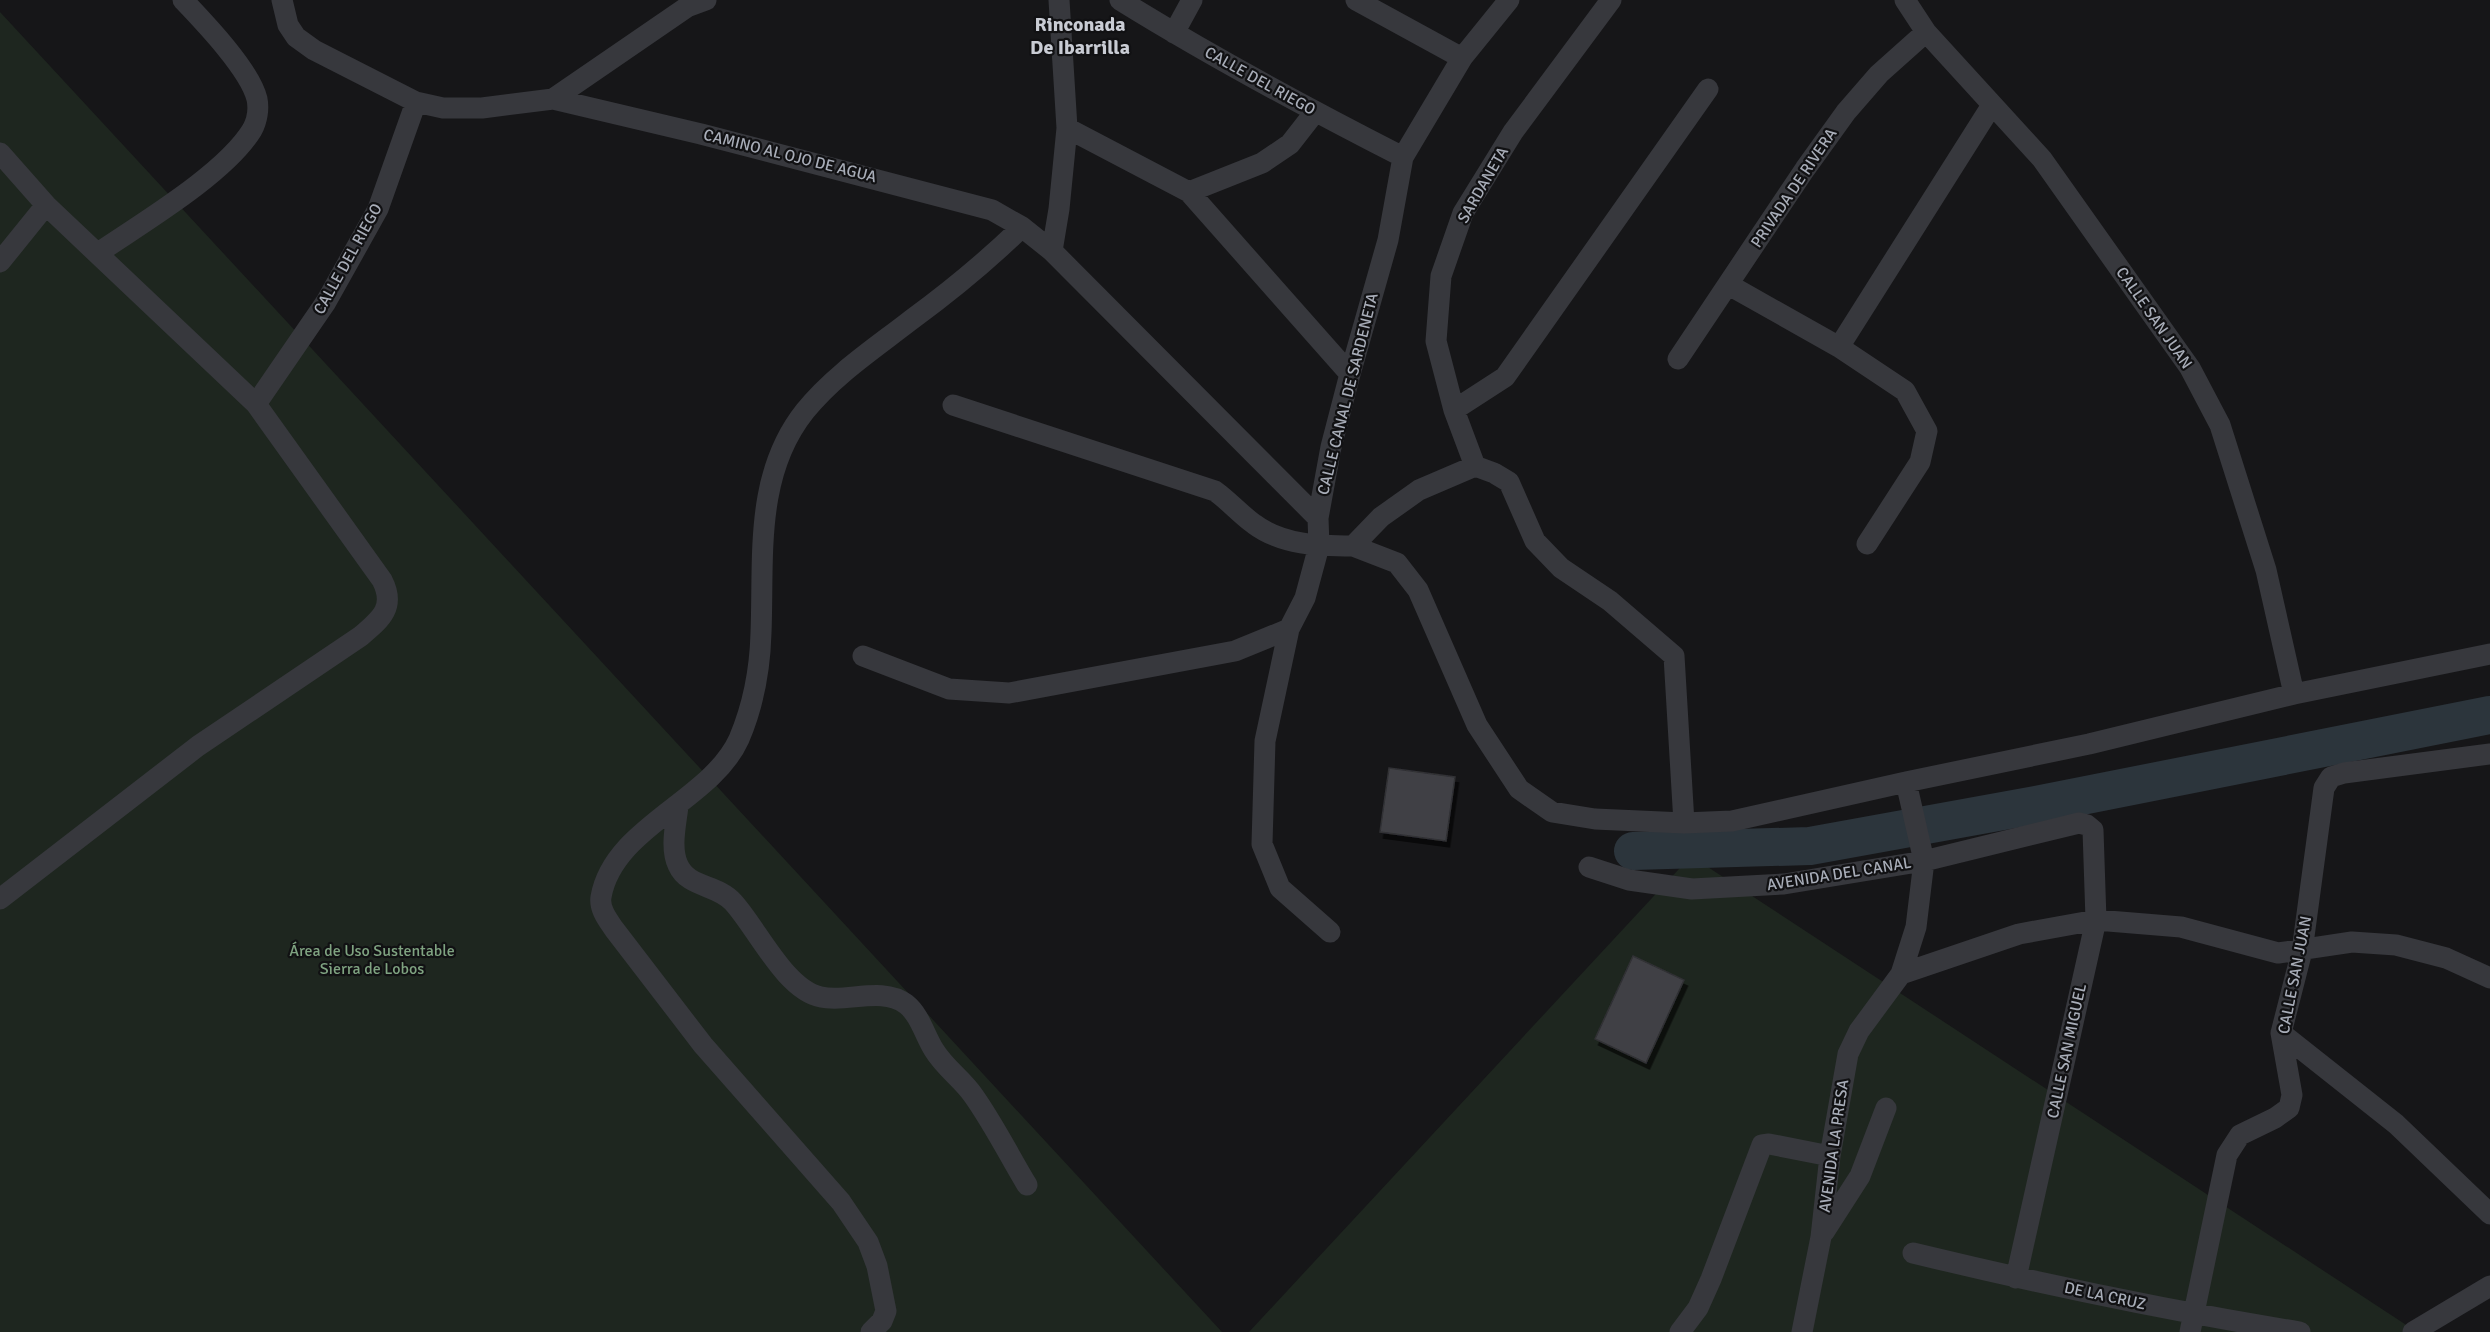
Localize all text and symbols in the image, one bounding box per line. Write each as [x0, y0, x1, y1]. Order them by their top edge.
district label: Rinconada De Ibarrilla [1030, 12, 1130, 60]
street label: CALLE DEL RIEGO [1201, 42, 1319, 120]
street label: PRIVADA DE RIVERA [1747, 124, 1842, 252]
street label: CAMINO AL OJO DE AGUA [701, 125, 879, 187]
street label: SARDANETA [1453, 143, 1513, 227]
street label: CALLE DEL RIEGO [309, 200, 387, 318]
street label: CALLE SAN JUAN [2111, 263, 2197, 373]
street label: CALLE CANAL DE SARDENETA [1313, 291, 1383, 497]
street label: AVENIDA DEL CANAL [1765, 853, 1913, 895]
street label: CALLE SAN JUAN [2274, 914, 2316, 1036]
park label: Área de Uso Sustentable Sierra de Lobos [289, 941, 455, 979]
street label: CALLE SAN MIGUEL [2043, 982, 2091, 1120]
street label: AVENIDA LA PRESA [1815, 1078, 1853, 1214]
street label: DE LA CRUZ [2062, 1278, 2148, 1314]

